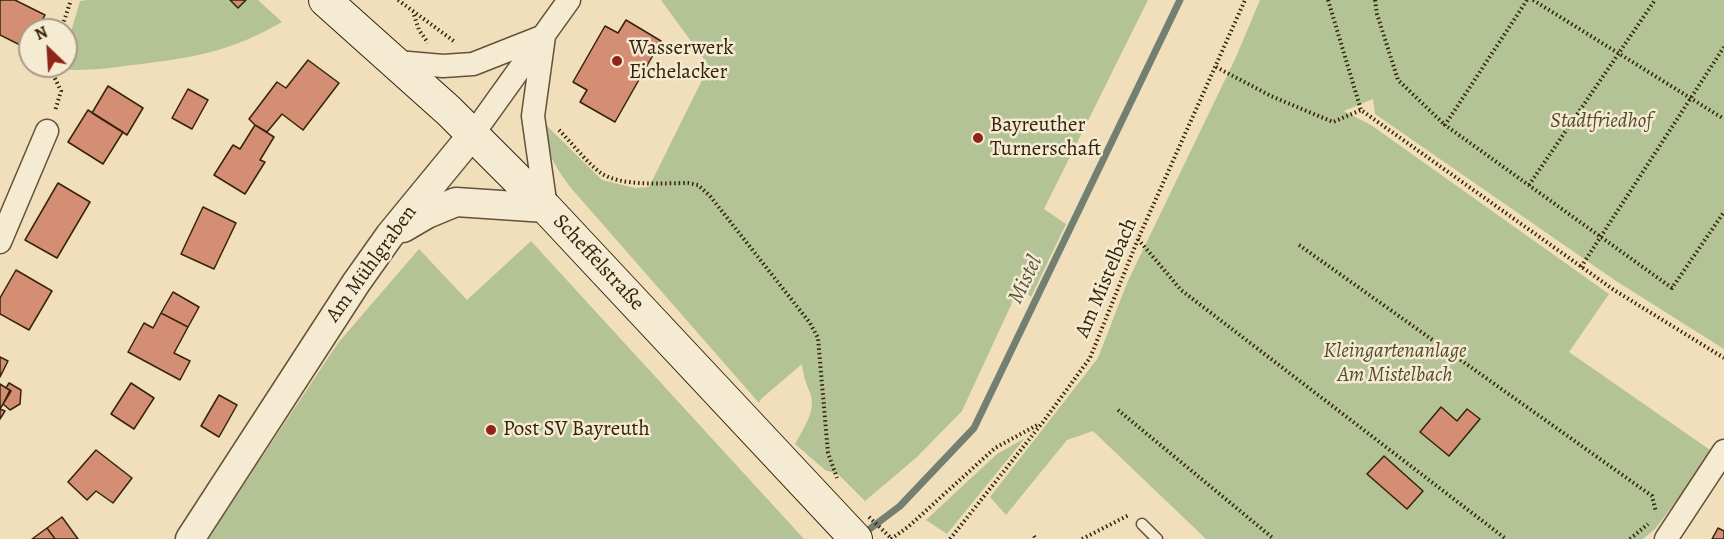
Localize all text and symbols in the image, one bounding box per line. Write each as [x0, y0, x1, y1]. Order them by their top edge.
north arrow [18, 18, 78, 78]
text: N [31, 21, 51, 46]
place label: Wasserwerk Eichelacker [629, 36, 734, 86]
marker: Wasserwerk Eichelacker [610, 54, 624, 68]
park label: Stadtfriedhof [1550, 109, 1652, 135]
place label: Bayreuther Turnerschaft [990, 113, 1101, 163]
marker: Bayreuther Turnerschaft [971, 131, 985, 145]
street label: Am Mühlgraben [321, 201, 423, 327]
street label: Scheffelstraße [547, 210, 649, 316]
street label: Am Mistelbach [1071, 214, 1143, 342]
water label: Mistel [1003, 252, 1049, 308]
park label: Kleingartenanlage Am Mistelbach [1323, 339, 1467, 389]
place label: Post SV Bayreuth [503, 417, 650, 443]
marker: Post SV Bayreuth [484, 423, 498, 437]

